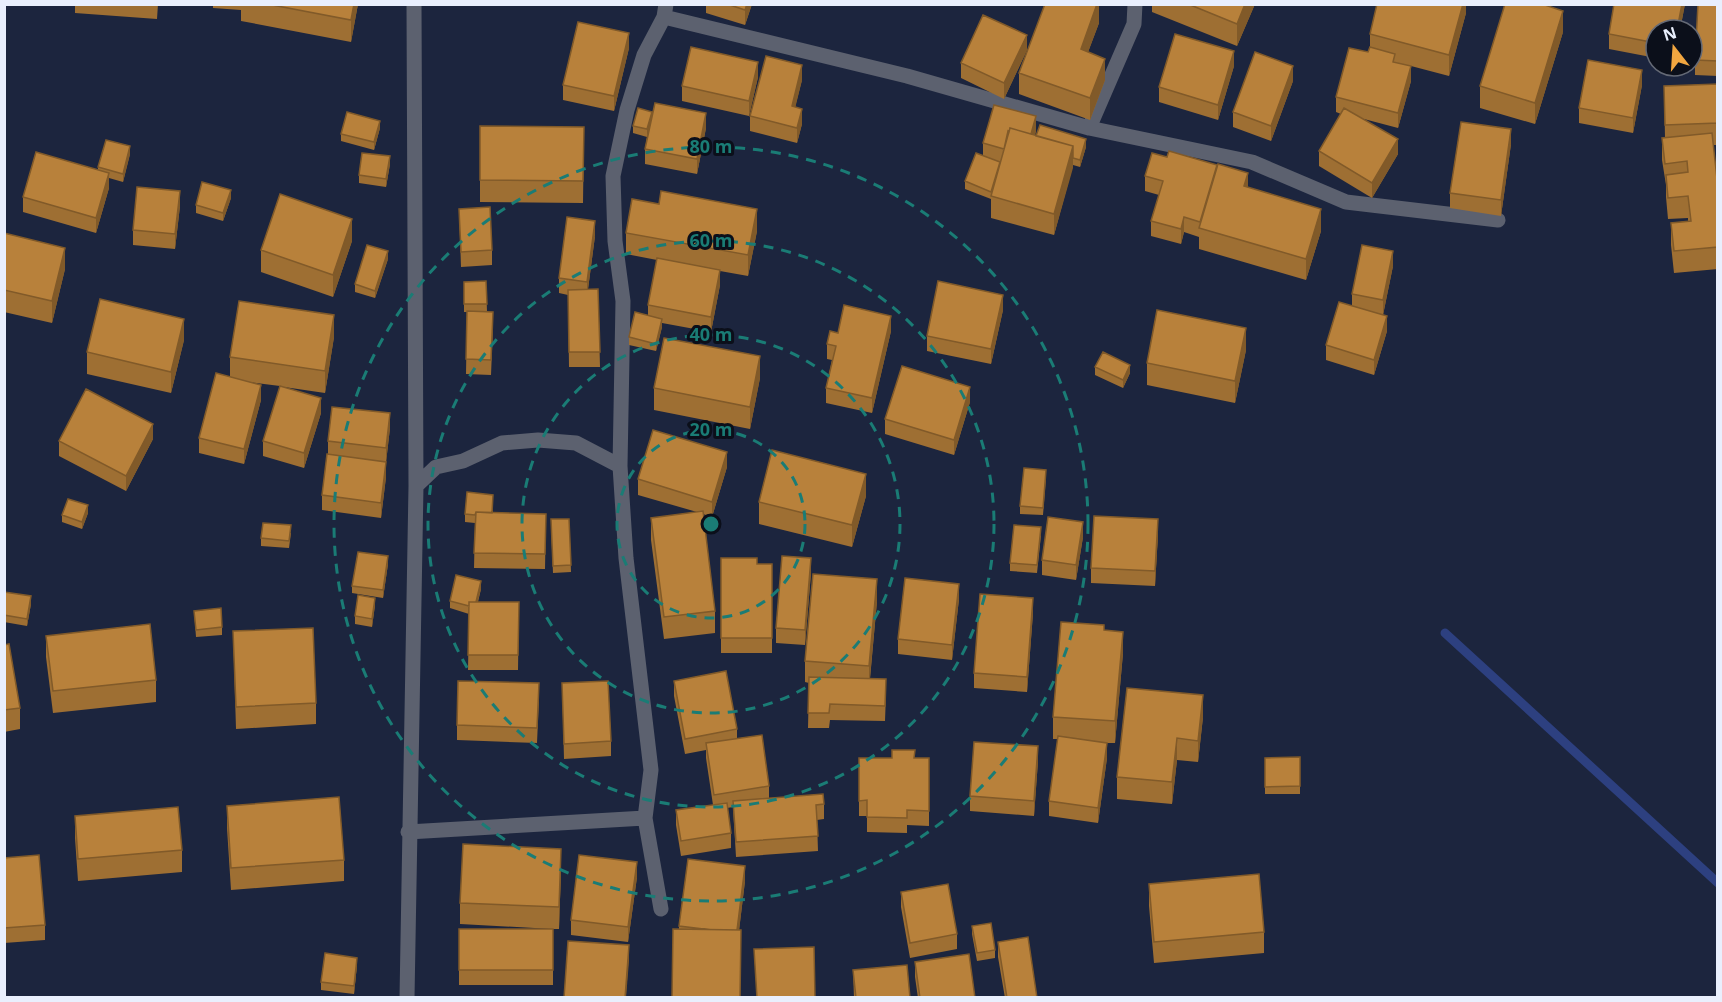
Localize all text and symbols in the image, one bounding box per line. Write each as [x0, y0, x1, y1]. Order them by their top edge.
north arrow [1644, 18, 1704, 78]
text: N [1660, 21, 1679, 46]
text: 80 m [690, 134, 732, 158]
text: 60 m [690, 228, 732, 252]
text: 40 m [690, 322, 732, 346]
text: 20 m [690, 417, 732, 441]
centre of rings [701, 514, 721, 534]

